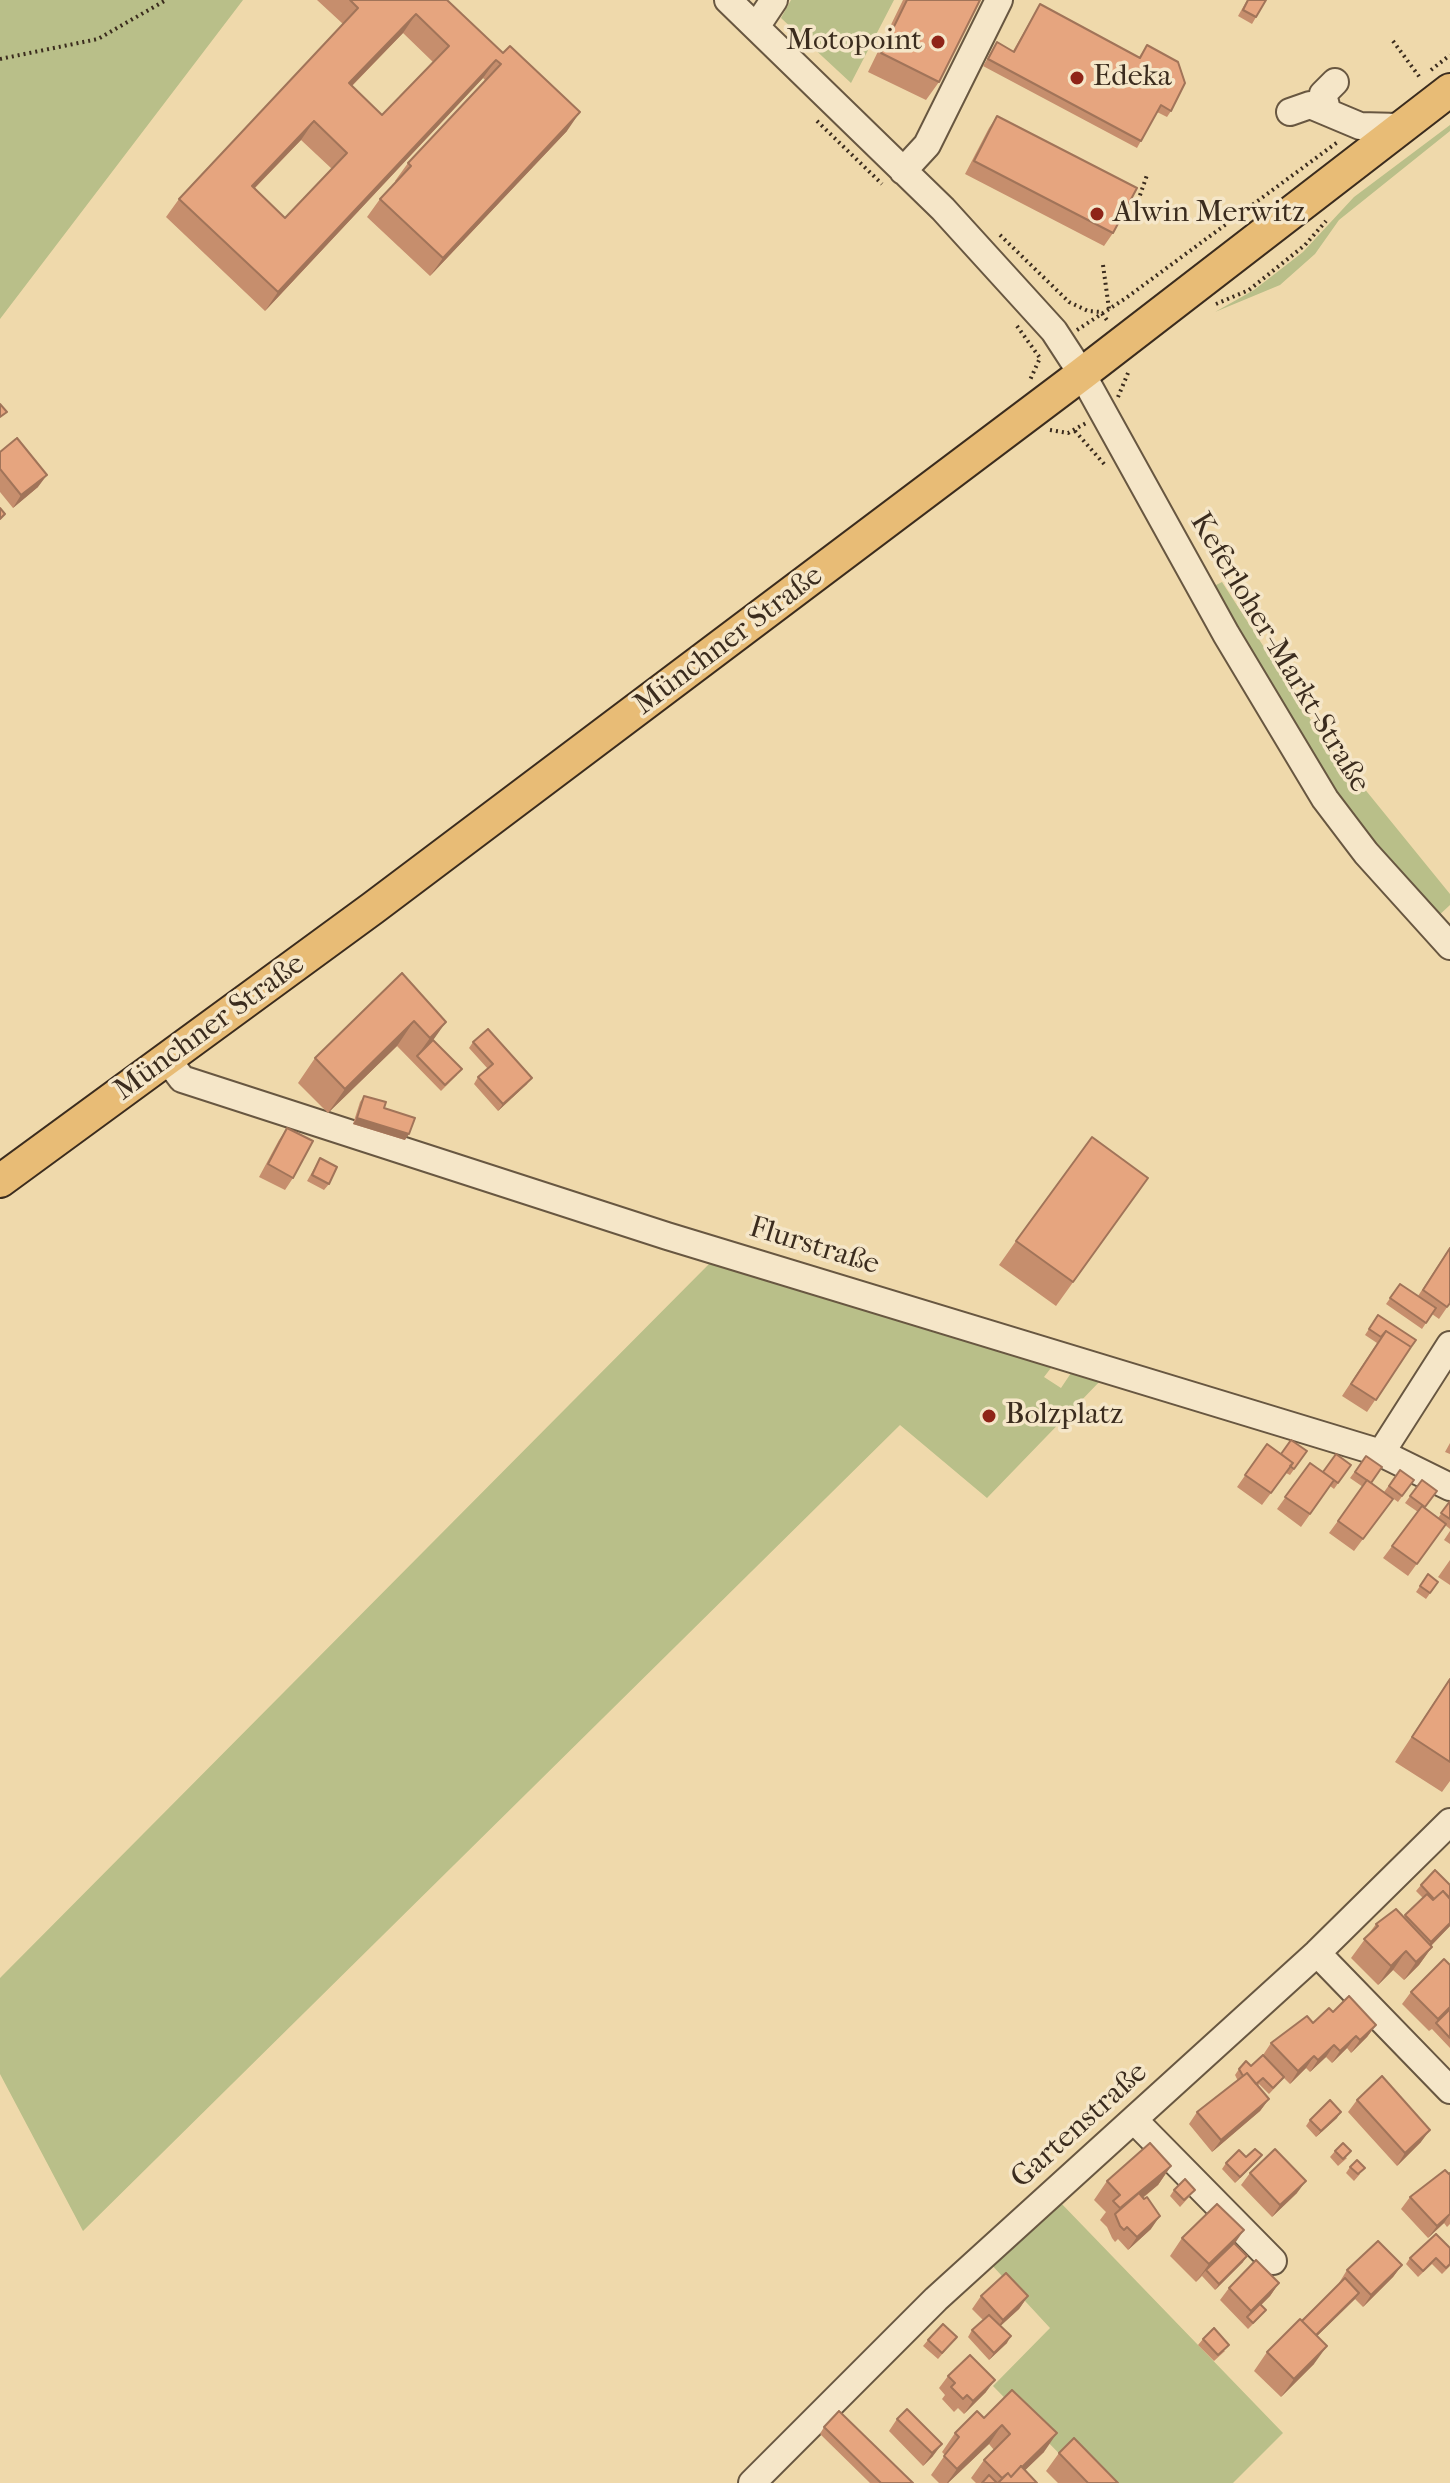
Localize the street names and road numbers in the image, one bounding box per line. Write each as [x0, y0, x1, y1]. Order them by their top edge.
street label: Keferloher-Markt-Straße [1181, 507, 1377, 799]
street label: Münchner Straße [628, 558, 830, 724]
street label: Münchner Straße [108, 947, 312, 1109]
street label: Flurstraße [745, 1210, 883, 1284]
street label: Gartenstraße [1005, 2056, 1155, 2196]

